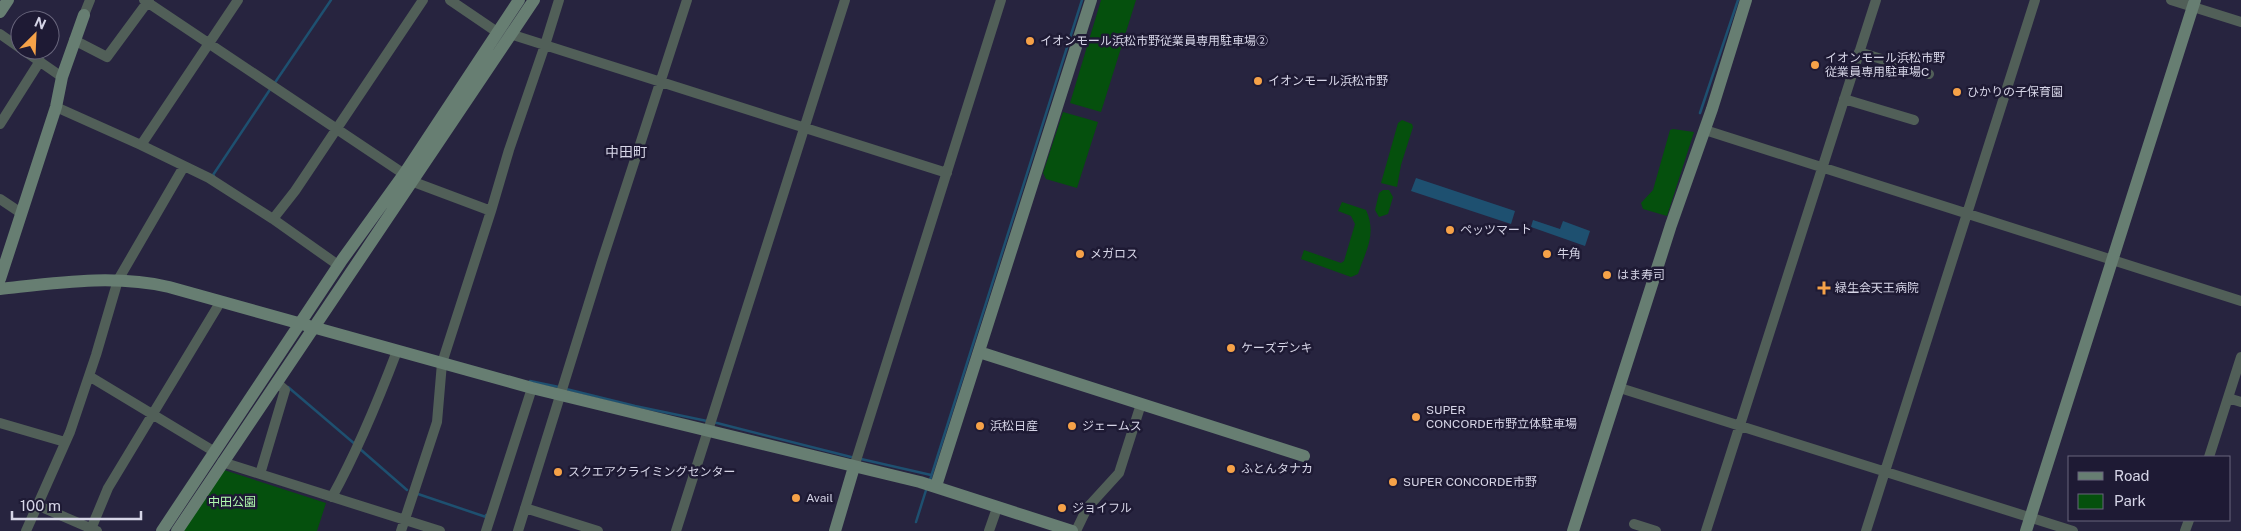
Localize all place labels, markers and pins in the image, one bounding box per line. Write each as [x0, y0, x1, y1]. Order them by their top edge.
place label: イオンモール浜松市野従業員専用駐車場② [1040, 34, 1268, 48]
marker: イオンモール浜松市野従業員専用駐車場② [1024, 35, 1036, 47]
place label: イオンモール浜松市野 従業員専用駐車場C [1825, 51, 1945, 79]
marker: イオンモール浜松市野 従業員専用駐車場C [1809, 59, 1821, 71]
place label: イオンモール浜松市野 [1268, 74, 1388, 88]
marker: イオンモール浜松市野 [1252, 75, 1264, 87]
place label: ひかりの子保育園 [1967, 85, 2063, 99]
marker: ひかりの子保育園 [1951, 86, 1963, 98]
place label: ペッツマート [1460, 223, 1532, 237]
marker: ペッツマート [1444, 224, 1456, 236]
place label: メガロス [1090, 247, 1138, 261]
place label: 牛角 [1557, 247, 1581, 261]
marker: メガロス [1074, 248, 1086, 260]
marker: 牛角 [1541, 248, 1553, 260]
place label: はま寿司 [1617, 268, 1665, 282]
marker: はま寿司 [1601, 269, 1613, 281]
marker: 緑生会天王病院 [1817, 281, 1831, 295]
place label: 緑生会天王病院 [1835, 281, 1919, 295]
place label: ケーズデンキ [1241, 341, 1312, 355]
marker: ケーズデンキ [1225, 342, 1237, 354]
place label: SUPER CONCORDE市野立体駐車場 [1426, 403, 1577, 431]
marker: SUPER CONCORDE市野立体駐車場 [1410, 411, 1422, 423]
place label: 浜松日産 [990, 419, 1038, 433]
place label: ジェームス [1082, 419, 1142, 433]
marker: 浜松日産 [974, 420, 986, 432]
marker: ジェームス [1066, 420, 1078, 432]
place label: ふとんタナカ [1241, 462, 1313, 476]
marker: ふとんタナカ [1225, 463, 1237, 475]
place label: スクエアクライミングセンター [568, 465, 735, 479]
marker: スクエアクライミングセンター [552, 466, 564, 478]
place label: SUPER CONCORDE市野 [1403, 475, 1537, 489]
marker: SUPER CONCORDE市野 [1387, 476, 1399, 488]
place label: Avail [806, 491, 833, 505]
marker: Avail [790, 492, 802, 504]
place label: ジョイフル [1072, 501, 1132, 515]
marker: ジョイフル [1056, 502, 1068, 514]

